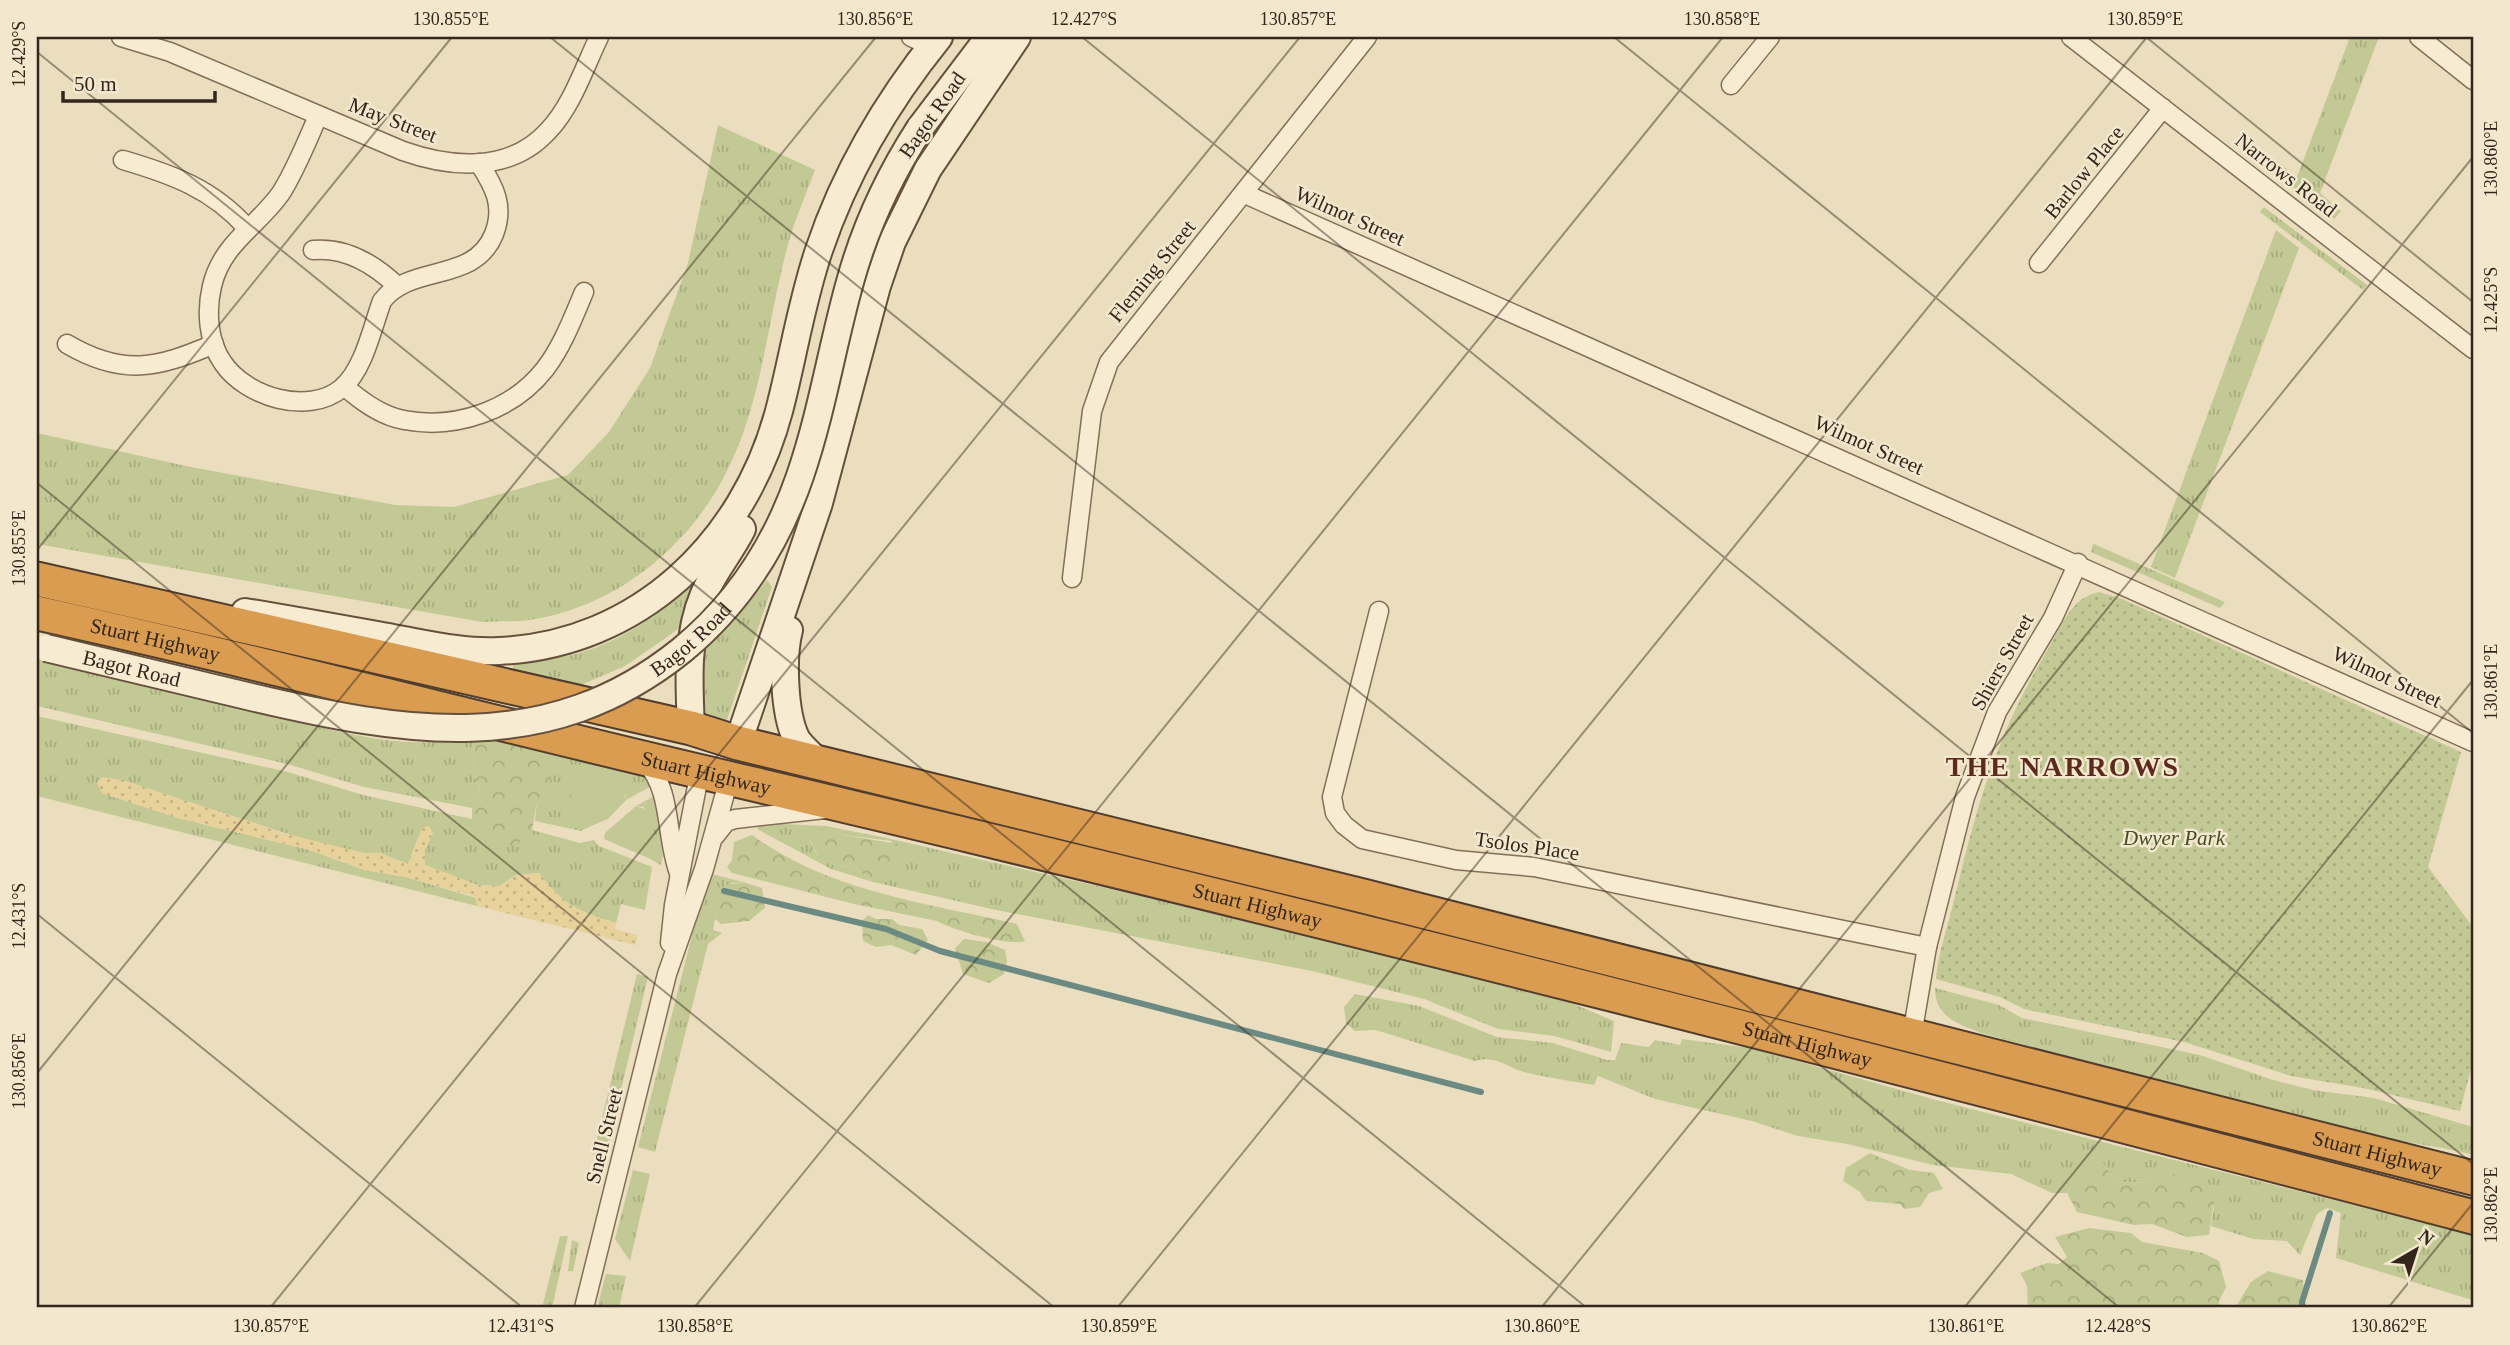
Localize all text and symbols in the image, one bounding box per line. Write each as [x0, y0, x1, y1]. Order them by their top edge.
text: 130.855°E [413, 9, 489, 29]
text: 130.856°E [837, 9, 913, 29]
text: 12.427°S [1051, 9, 1117, 29]
text: 130.857°E [1260, 9, 1336, 29]
text: 130.858°E [1684, 9, 1760, 29]
text: 130.859°E [2107, 9, 2183, 29]
text: 12.429°S [9, 21, 29, 87]
scale bar [63, 60, 215, 104]
street label: Bagot Road [894, 67, 971, 163]
text: 50 m [74, 72, 117, 96]
street label: May Street [345, 92, 441, 148]
street label: Barlow Place [2039, 121, 2129, 223]
text: 130.860°E [2481, 121, 2501, 197]
street label: Narrows Road [2231, 128, 2342, 222]
street label: Wilmot Street [1291, 181, 1409, 251]
street label: Fleming Street [1104, 215, 1201, 327]
text: 12.425°S [2481, 267, 2501, 333]
street label: Wilmot Street [1810, 410, 1928, 480]
text: 130.855°E [9, 510, 29, 586]
street label: Bagot Road [646, 597, 736, 682]
street label: Shiers Street [1966, 609, 2038, 714]
street label: Stuart Highway [88, 613, 223, 667]
street label: Wilmot Street [2329, 641, 2445, 713]
text: 130.861°E [2481, 644, 2501, 720]
street label: Bagot Road [80, 645, 183, 692]
street label: Stuart Highway [639, 746, 774, 800]
district label: THE NARROWS [1946, 751, 2180, 782]
park label: Dwyer Park [2122, 826, 2226, 850]
street label: Tsolos Place [1473, 827, 1581, 865]
street label: Stuart Highway [1190, 878, 1325, 933]
text: 12.431°S [9, 883, 29, 949]
street label: Stuart Highway [1740, 1016, 1875, 1072]
text: 130.856°E [9, 1033, 29, 1109]
street label: Snell Street [581, 1086, 627, 1186]
street label: Stuart Highway [2310, 1126, 2445, 1182]
text: 130.862°E [2481, 1167, 2501, 1243]
north arrow [2380, 1216, 2450, 1286]
text: N [2414, 1225, 2439, 1250]
text: 130.857°E [233, 1316, 309, 1336]
text: 12.431°S [488, 1316, 554, 1336]
text: 130.858°E [657, 1316, 733, 1336]
text: 130.859°E [1081, 1316, 1157, 1336]
text: 130.860°E [1504, 1316, 1580, 1336]
text: 130.861°E [1928, 1316, 2004, 1336]
text: 12.428°S [2085, 1316, 2151, 1336]
text: 130.862°E [2351, 1316, 2427, 1336]

